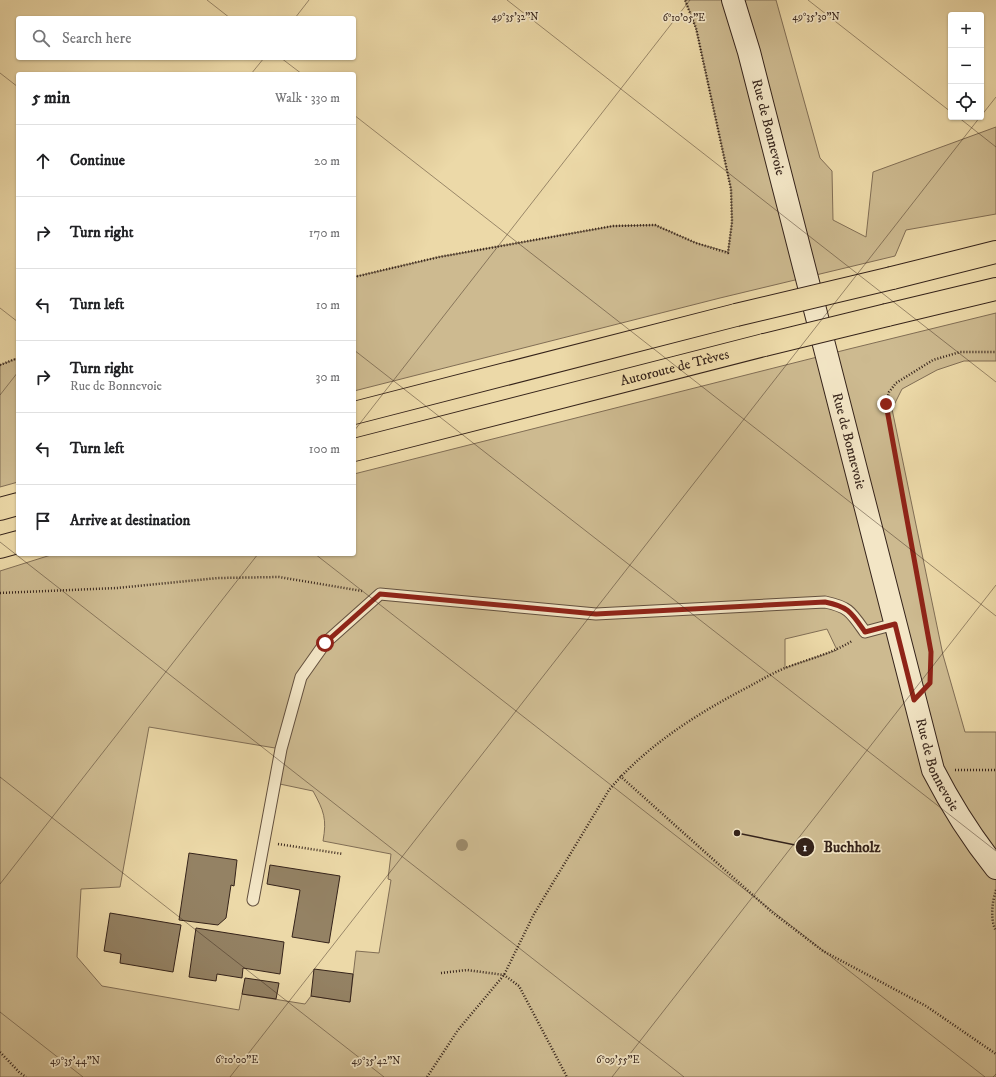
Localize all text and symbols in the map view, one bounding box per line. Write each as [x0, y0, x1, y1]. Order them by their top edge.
text: 49°35'32"N [491, 11, 539, 23]
text: 49°35'30"N [792, 11, 840, 23]
text: 6°10'05"E [663, 12, 705, 24]
map controls [948, 12, 984, 120]
button: + [948, 12, 984, 48]
search box [16, 16, 356, 60]
icon: search [30, 27, 52, 49]
text: Search here [62, 29, 131, 48]
button: − [948, 48, 984, 84]
street label: Rue de Bonnevoie [747, 77, 789, 178]
button: locate [948, 84, 984, 120]
text: 5 min [32, 87, 70, 109]
text: Walk · 330 m [275, 90, 340, 106]
icon: ahead [32, 150, 54, 172]
text: Continue [70, 151, 125, 170]
text: 20 m [314, 153, 340, 169]
icon: right [32, 222, 54, 244]
text: Turn right [70, 223, 133, 242]
text: 170 m [309, 225, 340, 241]
icon: left [32, 294, 54, 316]
text: Turn left [70, 295, 124, 314]
text: 10 m [316, 297, 340, 313]
street label: Autoroute de Trèves [618, 345, 731, 390]
text: Turn right [70, 359, 133, 378]
icon: right [32, 366, 54, 388]
text: 30 m [316, 369, 340, 385]
text: Rue de Bonnevoie [70, 378, 162, 394]
street label: Rue de Bonnevoie [828, 391, 870, 491]
route end [877, 395, 895, 413]
icon: left [32, 438, 54, 460]
text: Turn left [70, 439, 124, 458]
text: 100 m [309, 441, 340, 457]
icon: arrive [32, 510, 54, 532]
text: Arrive at destination [70, 511, 190, 530]
route start [316, 634, 334, 652]
street label: Rue de Bonnevoie [911, 716, 963, 815]
callout: Buchholz [795, 834, 888, 861]
text: Buchholz [823, 838, 881, 857]
text: 1 [803, 840, 808, 855]
text: 6°10'00"E [216, 1054, 258, 1066]
text: 6°09'55"E [596, 1054, 640, 1066]
text: 49°35'44"N [50, 1055, 100, 1067]
text: 49°35'42"N [351, 1055, 401, 1067]

